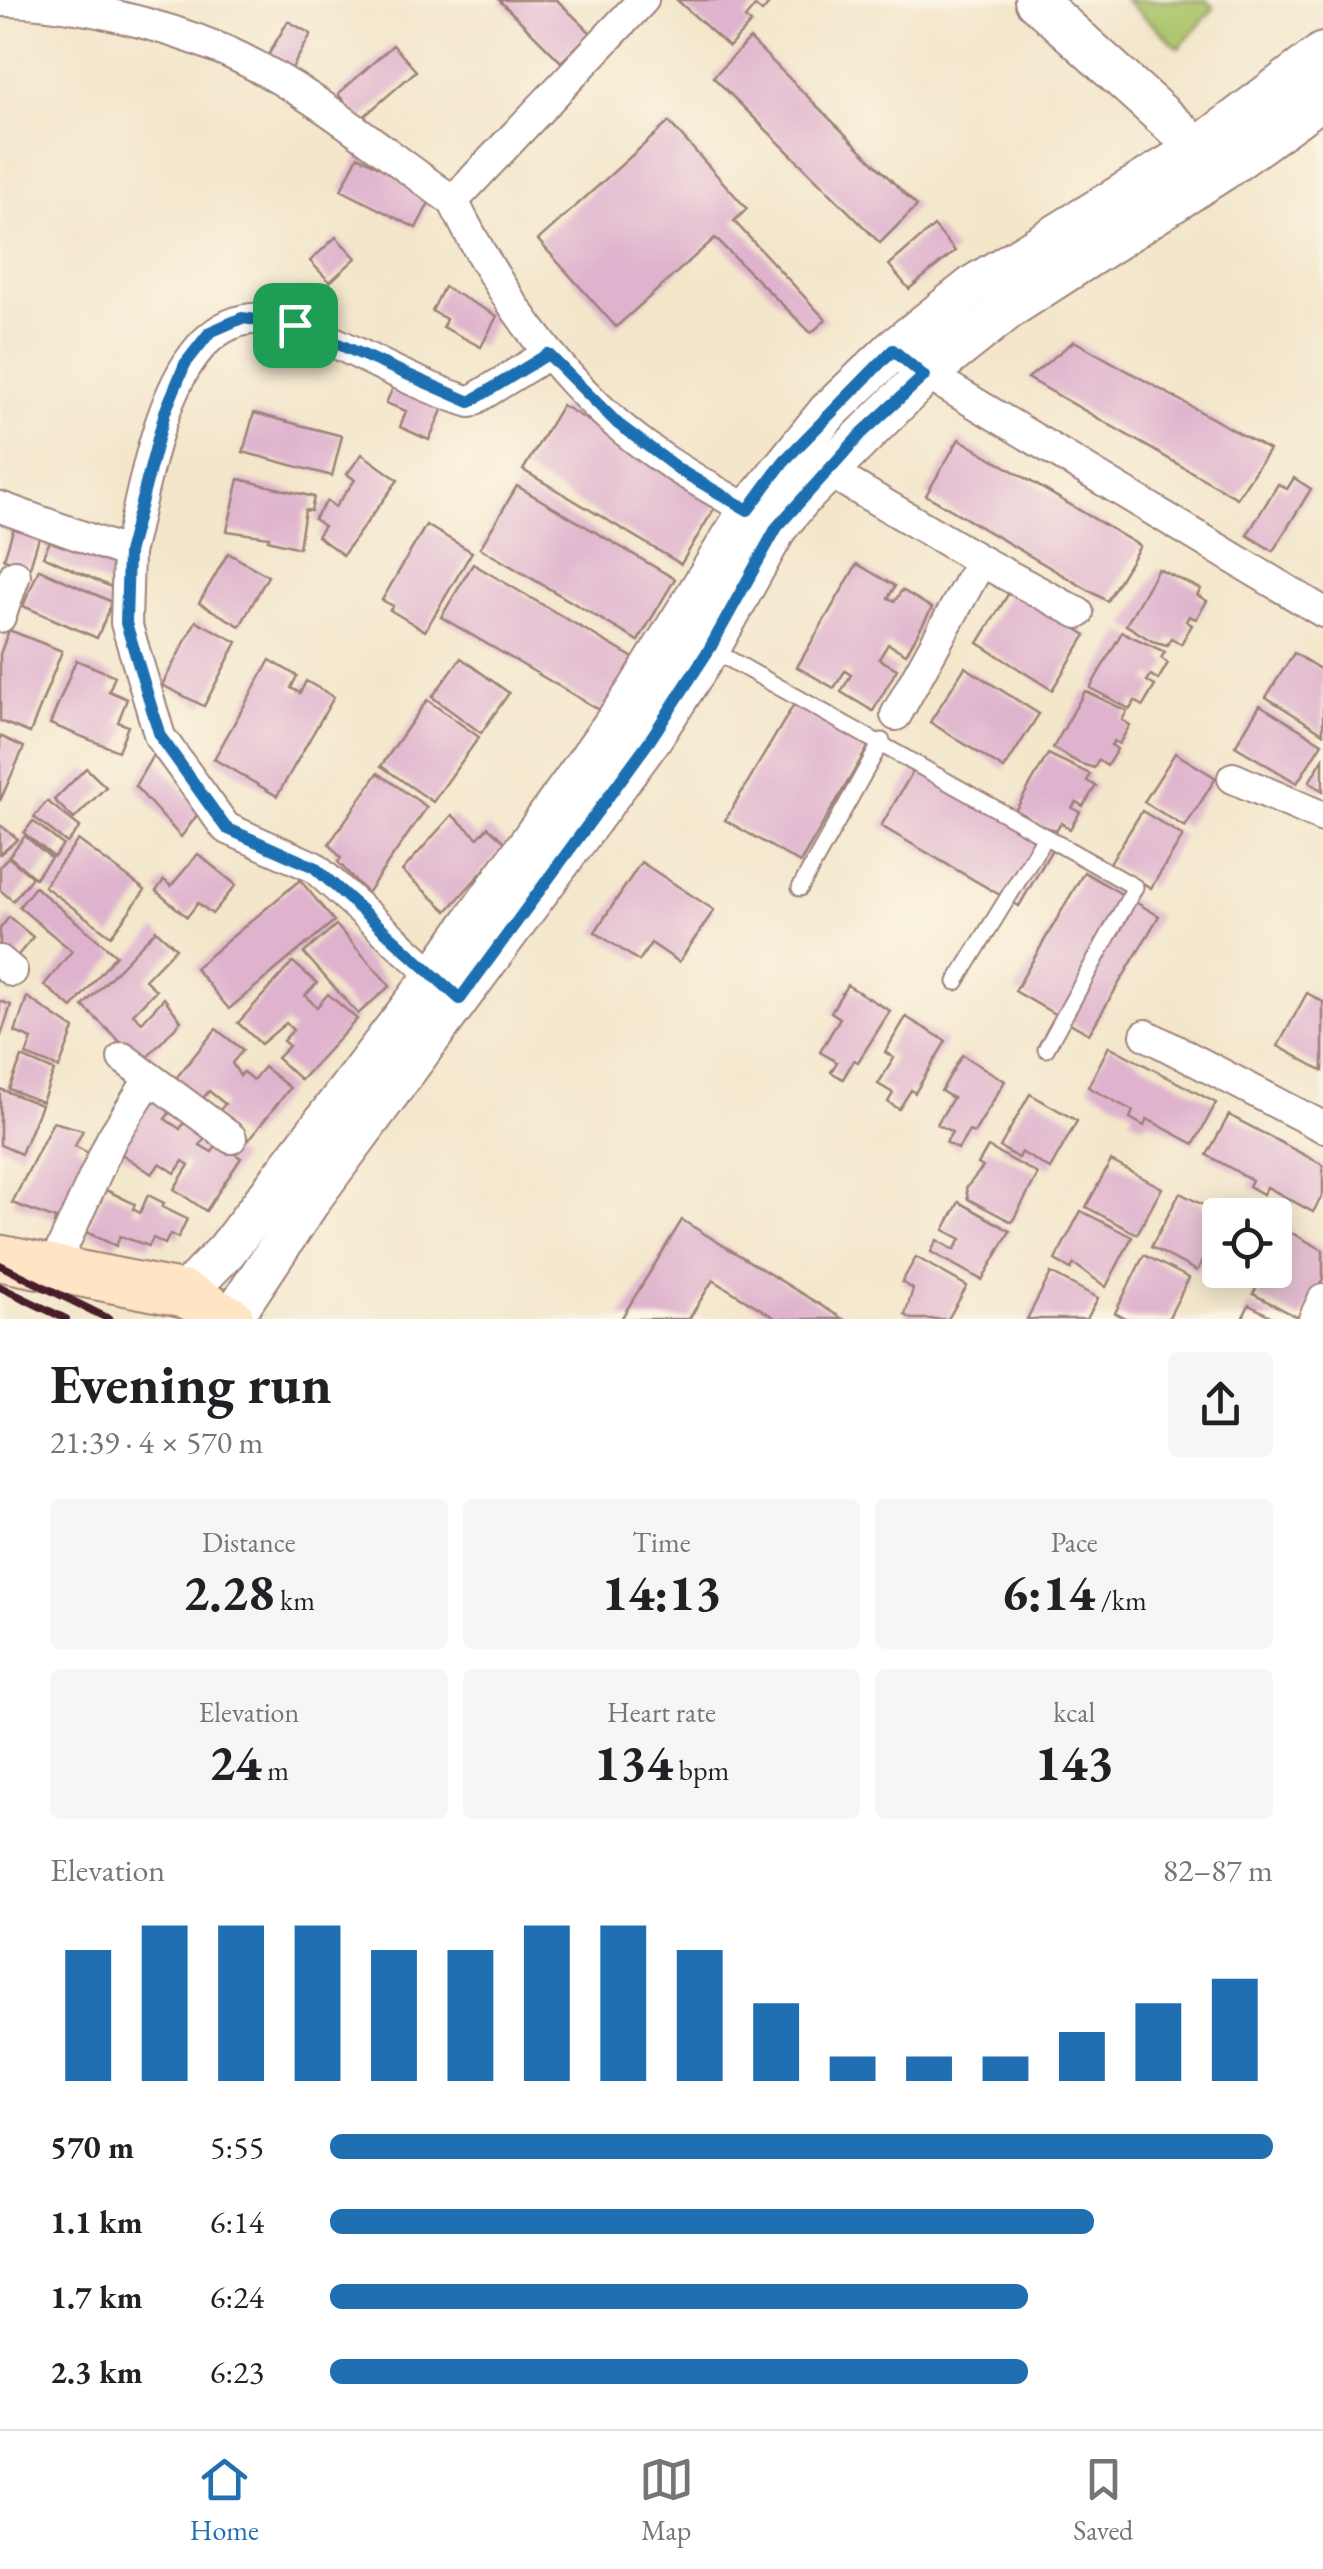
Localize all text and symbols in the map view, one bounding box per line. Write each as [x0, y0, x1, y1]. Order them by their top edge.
pin [253, 283, 338, 368]
icon: arrive [268, 298, 323, 353]
map controls [1202, 1198, 1292, 1288]
button: locate [1202, 1198, 1292, 1288]
text: Evening run [50, 1348, 332, 1419]
button: share [1168, 1352, 1273, 1457]
text: 21:39 · 4 × 570 m [50, 1421, 263, 1463]
text: Distance [202, 1524, 296, 1560]
text: Time [632, 1524, 691, 1560]
text: Pace [1051, 1524, 1098, 1560]
text: 2.28 [183, 1560, 274, 1625]
text: 14:13 [602, 1560, 721, 1625]
text: 6:14 [1002, 1560, 1095, 1625]
text: km [274, 1582, 315, 1618]
text: /km [1095, 1582, 1147, 1618]
text: Elevation [198, 1694, 299, 1730]
text: Heart rate [607, 1694, 716, 1730]
text: kcal [1053, 1694, 1095, 1730]
text: 24 [209, 1730, 262, 1795]
text: 134 [594, 1730, 673, 1795]
text: 143 [1034, 1730, 1114, 1795]
text: m [262, 1752, 289, 1788]
text: bpm [673, 1752, 729, 1788]
text: Elevation [50, 1849, 165, 1891]
text: 82–87 m [1163, 1849, 1273, 1891]
text: 570 m [50, 2126, 134, 2168]
text: 5:55 [210, 2126, 264, 2168]
text: 1.1 km [50, 2201, 143, 2243]
text: 6:14 [210, 2201, 264, 2243]
text: 1.7 km [50, 2276, 143, 2318]
text: 6:24 [210, 2276, 264, 2318]
text: 2.3 km [50, 2351, 143, 2393]
text: 6:23 [210, 2351, 264, 2393]
tab: Home [190, 2452, 259, 2548]
tab: Map [639, 2452, 694, 2548]
tab: Saved [1073, 2452, 1133, 2548]

